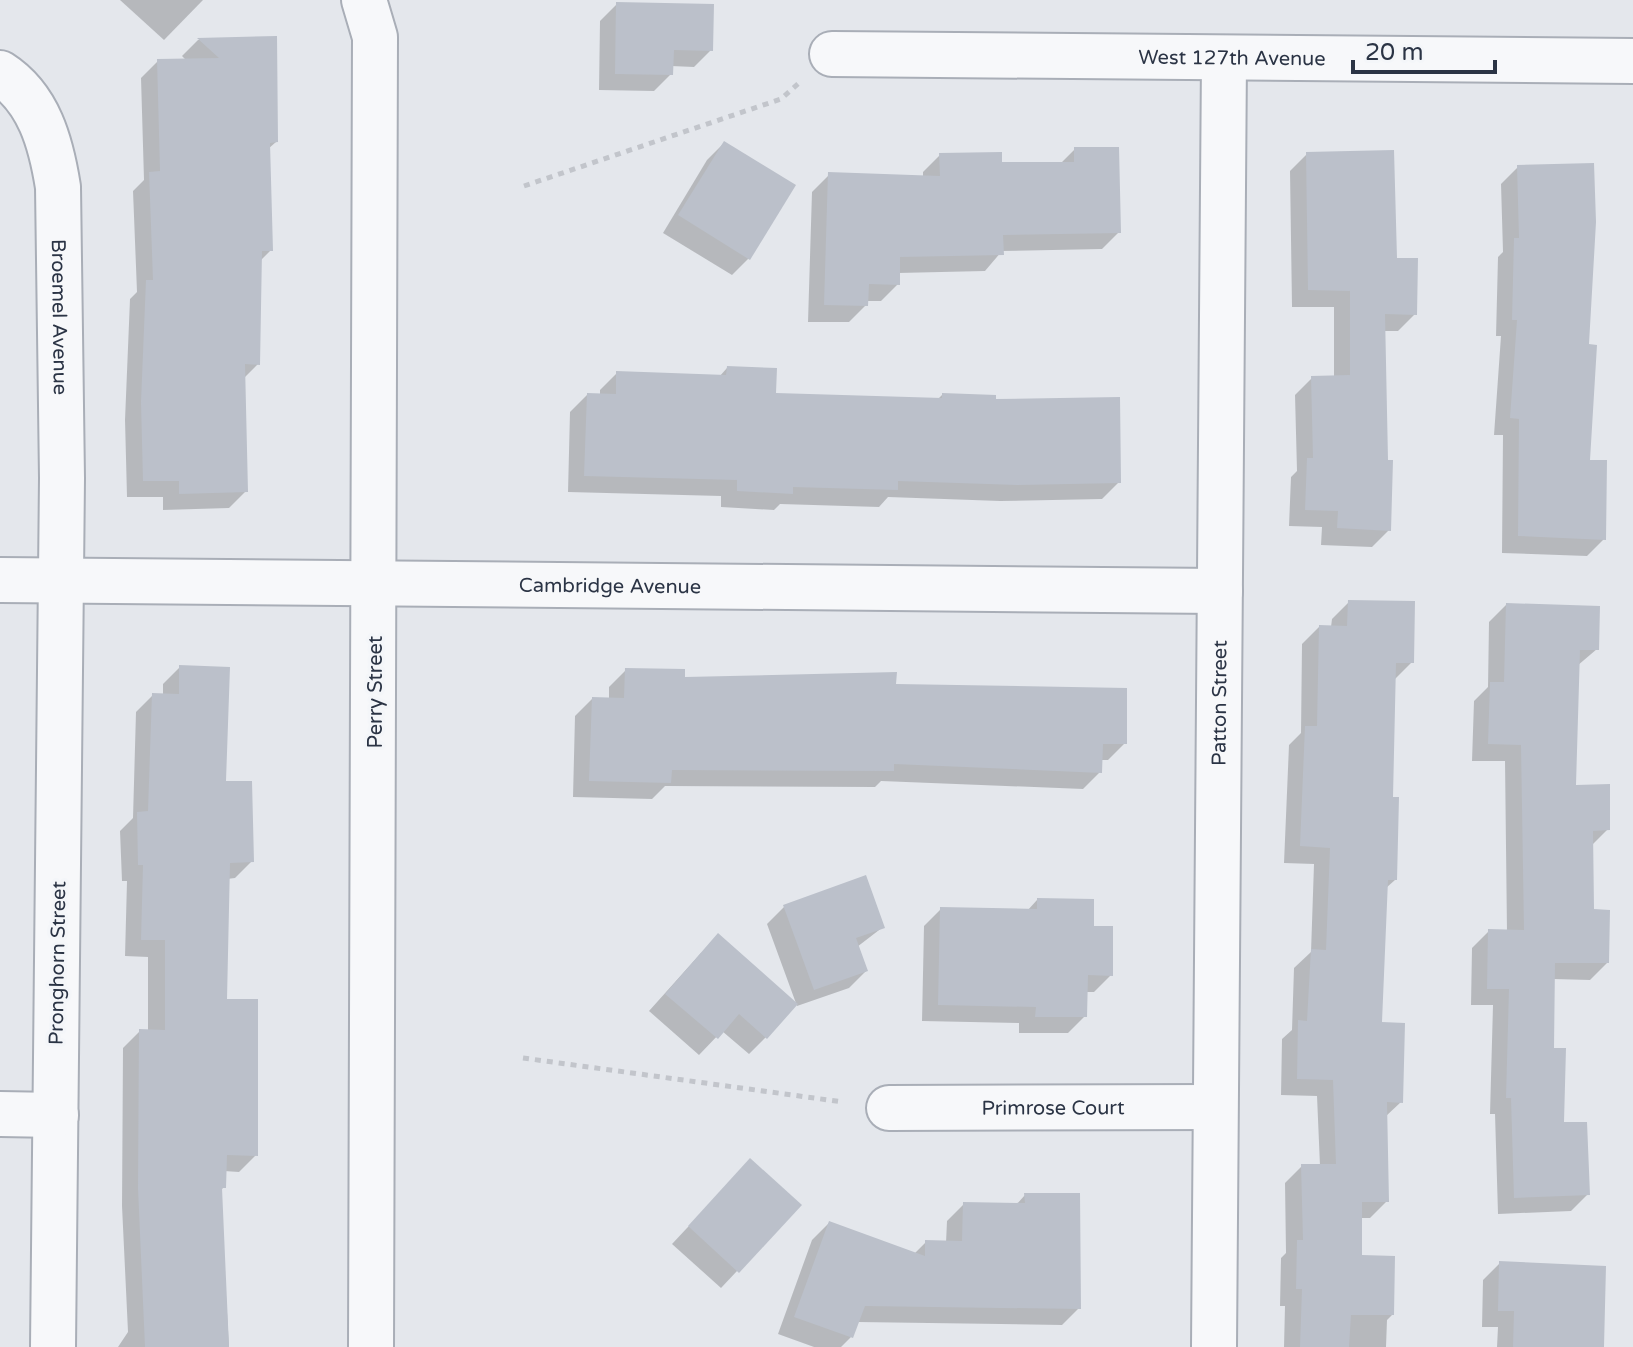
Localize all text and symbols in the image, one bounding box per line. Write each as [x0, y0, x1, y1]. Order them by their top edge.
scale bar [1353, 24, 1495, 74]
text: 20 m [1365, 38, 1423, 67]
street label: West 127th Avenue [1138, 46, 1326, 71]
street label: Broemel Avenue [46, 239, 72, 395]
street label: Cambridge Avenue [519, 574, 701, 599]
street label: Perry Street [364, 635, 388, 748]
street label: Patton Street [1208, 640, 1232, 766]
street label: Pronghorn Street [45, 880, 71, 1045]
street label: Primrose Court [981, 1096, 1125, 1121]

